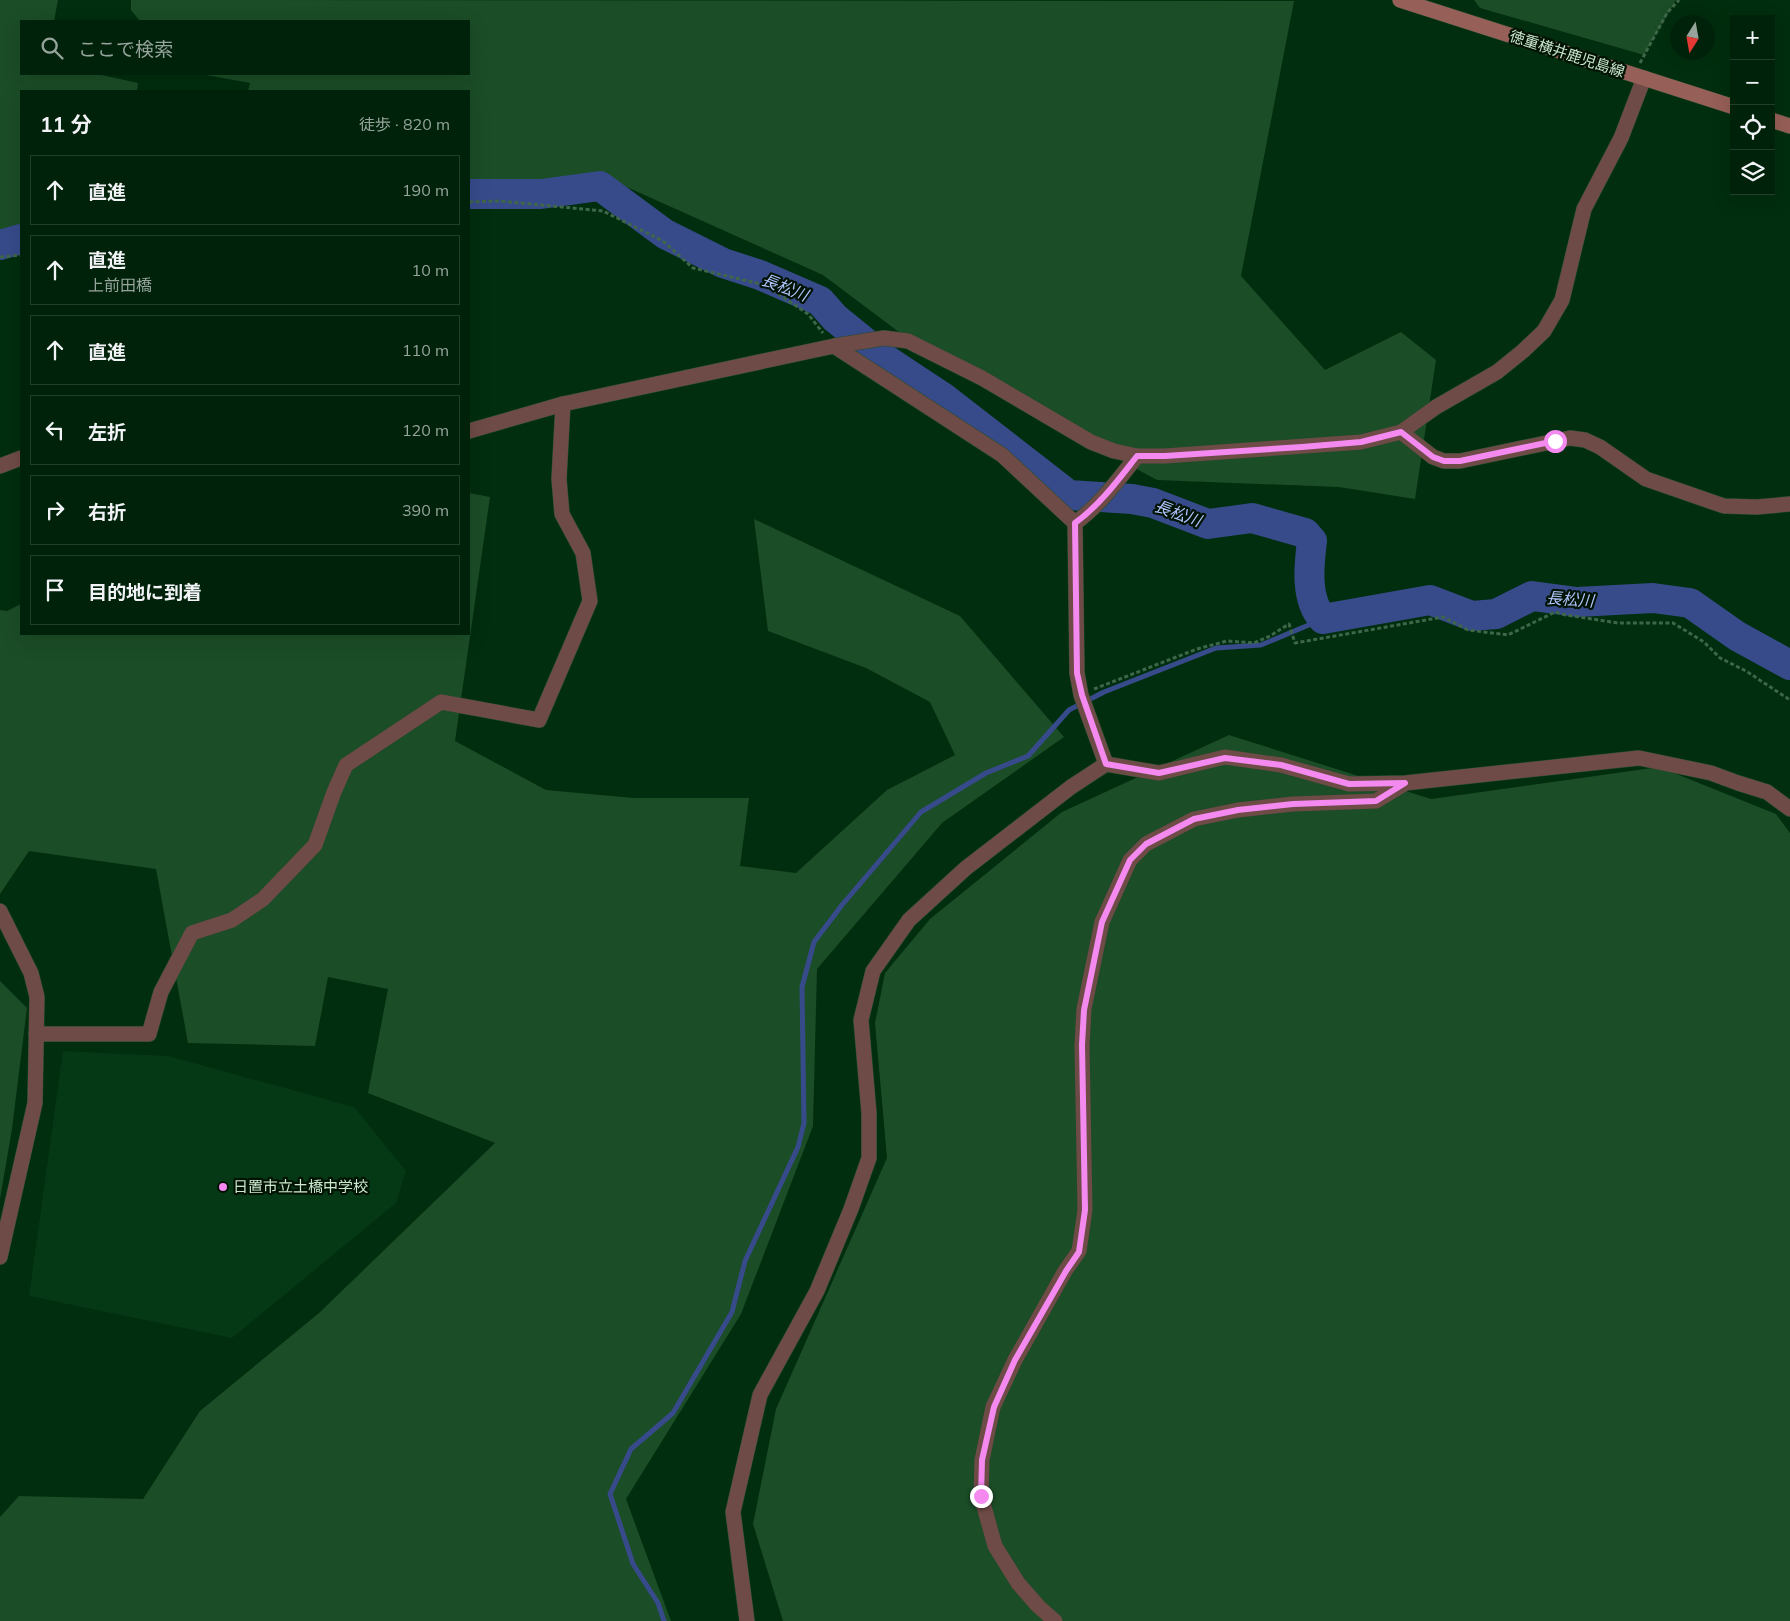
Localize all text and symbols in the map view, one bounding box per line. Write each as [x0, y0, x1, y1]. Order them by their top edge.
north arrow [1670, 15, 1715, 60]
map controls [1730, 15, 1775, 195]
button: + [1730, 15, 1775, 60]
search box [20, 20, 470, 75]
street label: 徳重横井鹿児島線 [1507, 26, 1627, 81]
icon: search [38, 34, 66, 62]
text: ここで検索 [78, 37, 173, 61]
button: − [1730, 60, 1775, 105]
button: locate [1730, 105, 1775, 150]
text: 11 分 [40, 111, 92, 137]
text: 徒歩 · 820 m [359, 114, 450, 134]
button: layers [1730, 150, 1775, 195]
icon: ahead [41, 176, 69, 204]
text: 直進 [88, 180, 126, 204]
text: 190 m [402, 180, 449, 200]
text: 直進 [88, 248, 126, 272]
icon: ahead [41, 256, 69, 284]
text: 10 m [412, 260, 449, 280]
water label: 長松川 [759, 269, 813, 306]
text: 上前田橋 [88, 275, 152, 295]
icon: ahead [41, 336, 69, 364]
text: 直進 [88, 340, 126, 364]
text: 110 m [402, 340, 449, 360]
icon: left [41, 416, 69, 444]
text: 左折 [88, 420, 126, 444]
text: 120 m [402, 420, 449, 440]
route start [1544, 430, 1567, 453]
water label: 長松川 [1152, 495, 1206, 531]
icon: right [41, 496, 69, 524]
text: 右折 [88, 500, 126, 524]
text: 390 m [402, 500, 449, 520]
icon: arrive [41, 576, 69, 604]
text: 目的地に到着 [88, 580, 202, 604]
water label: 長松川 [1545, 587, 1597, 611]
place label: 日置市立土橋中学校 [233, 1177, 368, 1196]
marker: 日置市立土橋中学校 [217, 1181, 229, 1193]
route end [970, 1485, 993, 1508]

